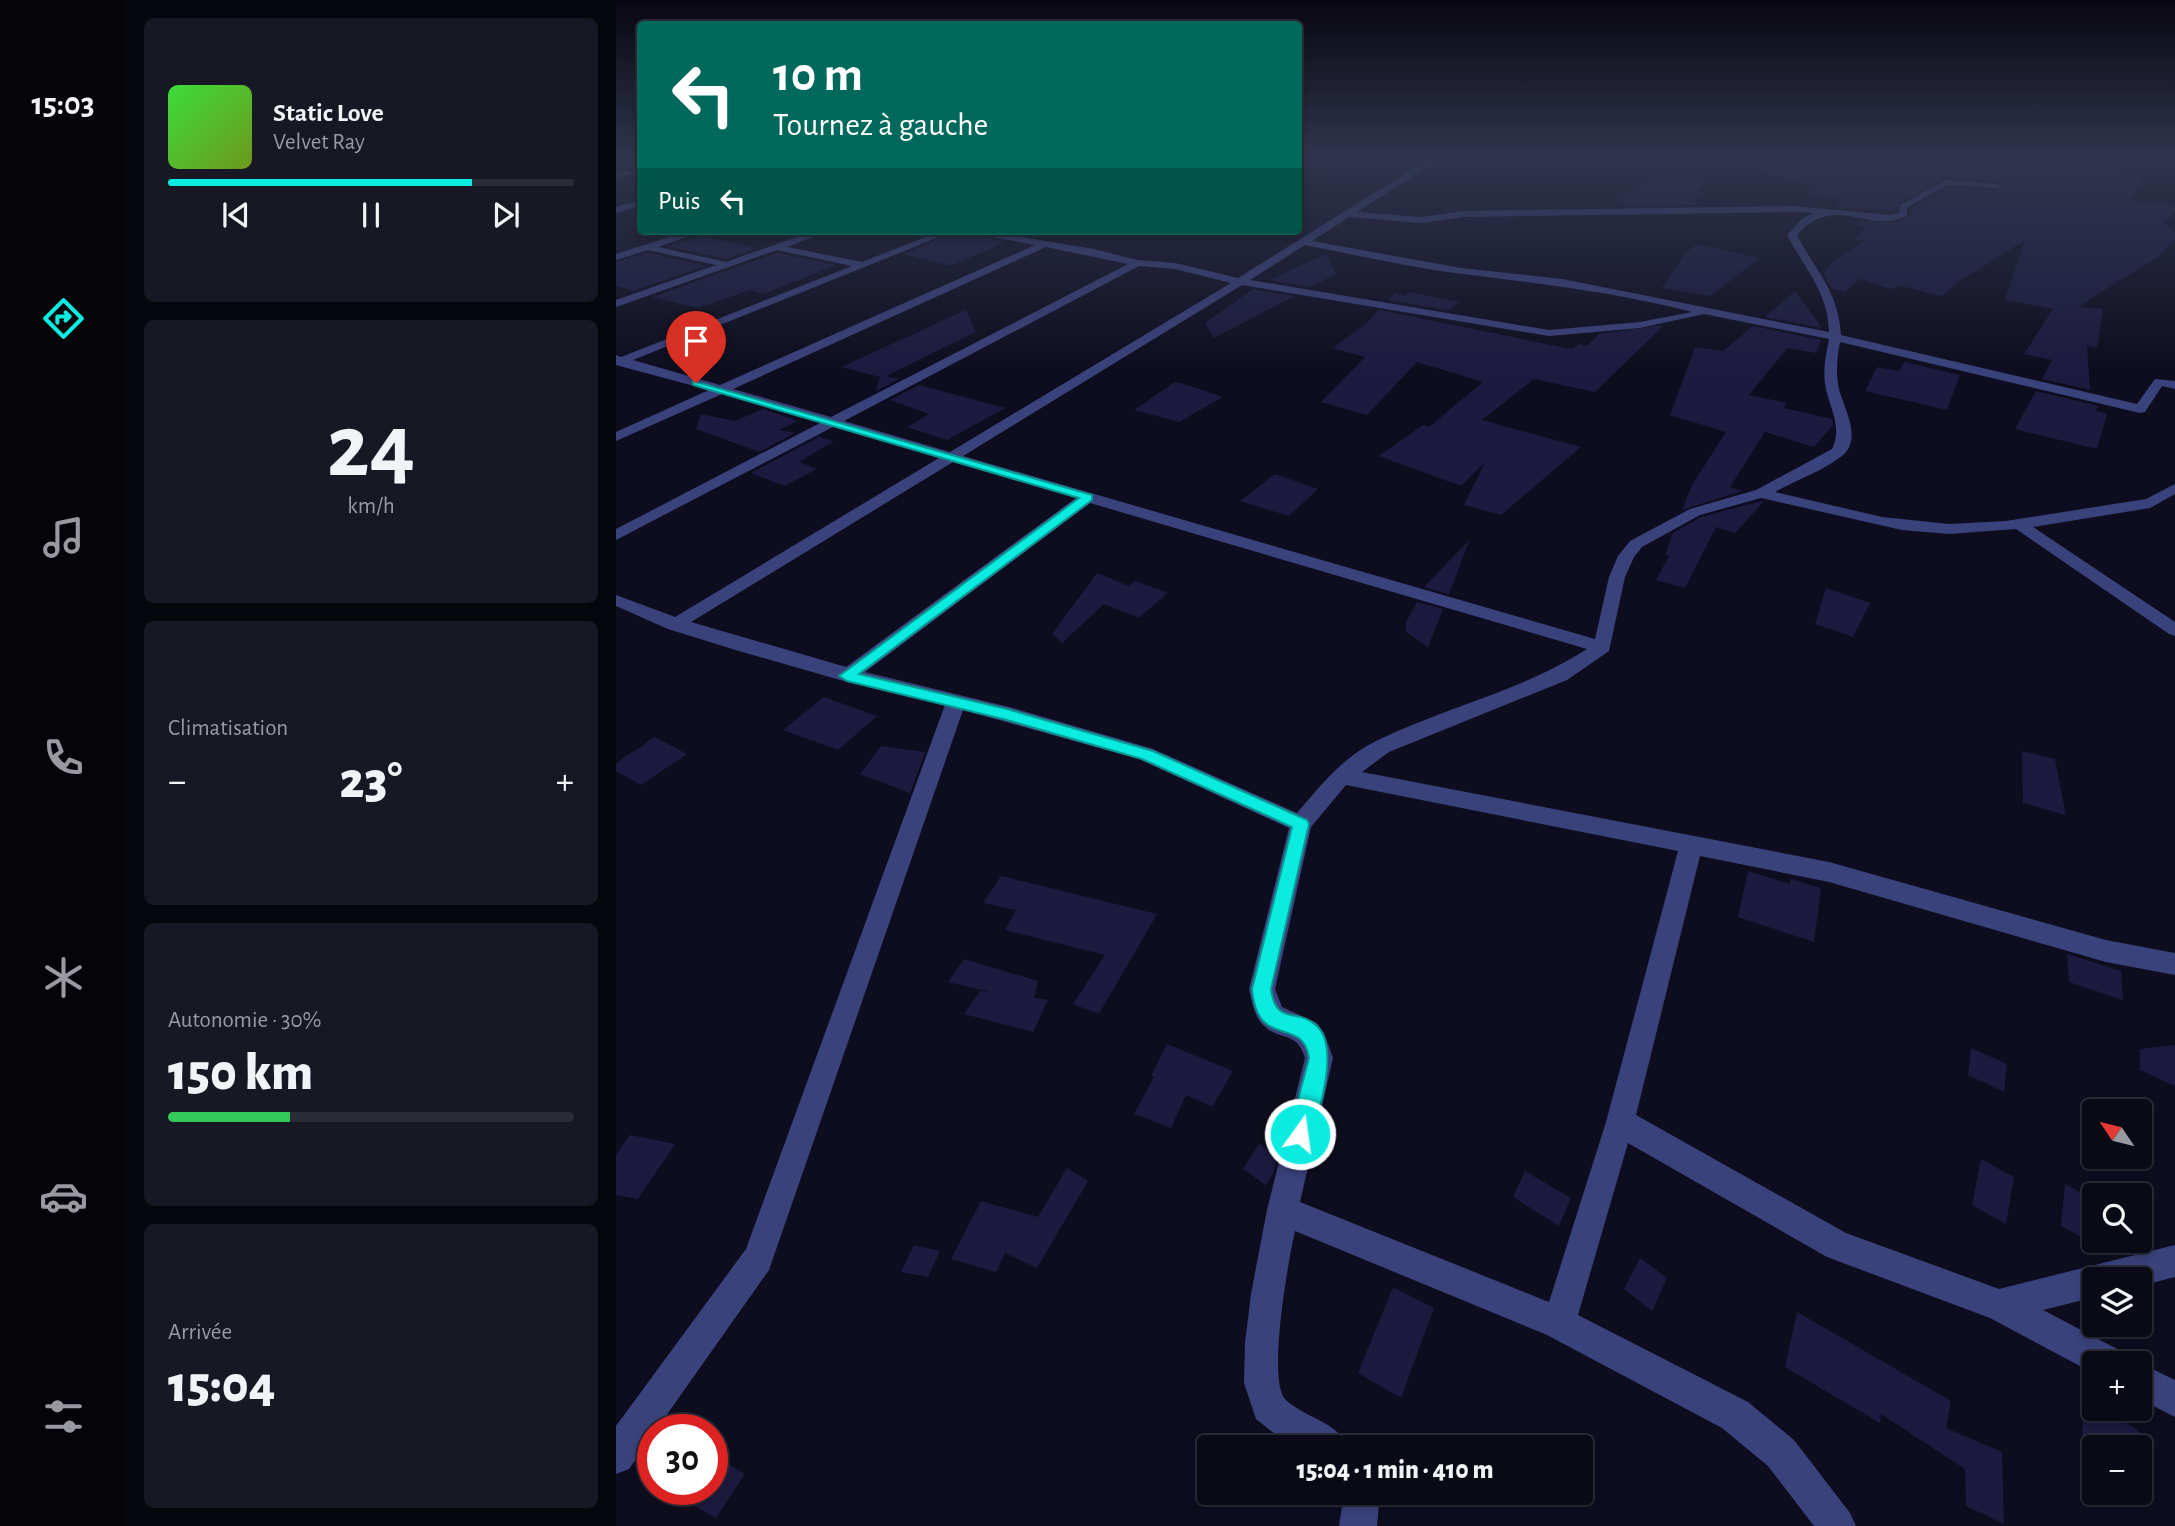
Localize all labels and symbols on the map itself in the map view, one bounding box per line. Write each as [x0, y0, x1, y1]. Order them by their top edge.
pin [666, 311, 726, 383]
position arrow [1263, 1097, 1337, 1171]
north arrow [2082, 1099, 2152, 1169]
speed limit sign: 30 [637, 1414, 728, 1505]

